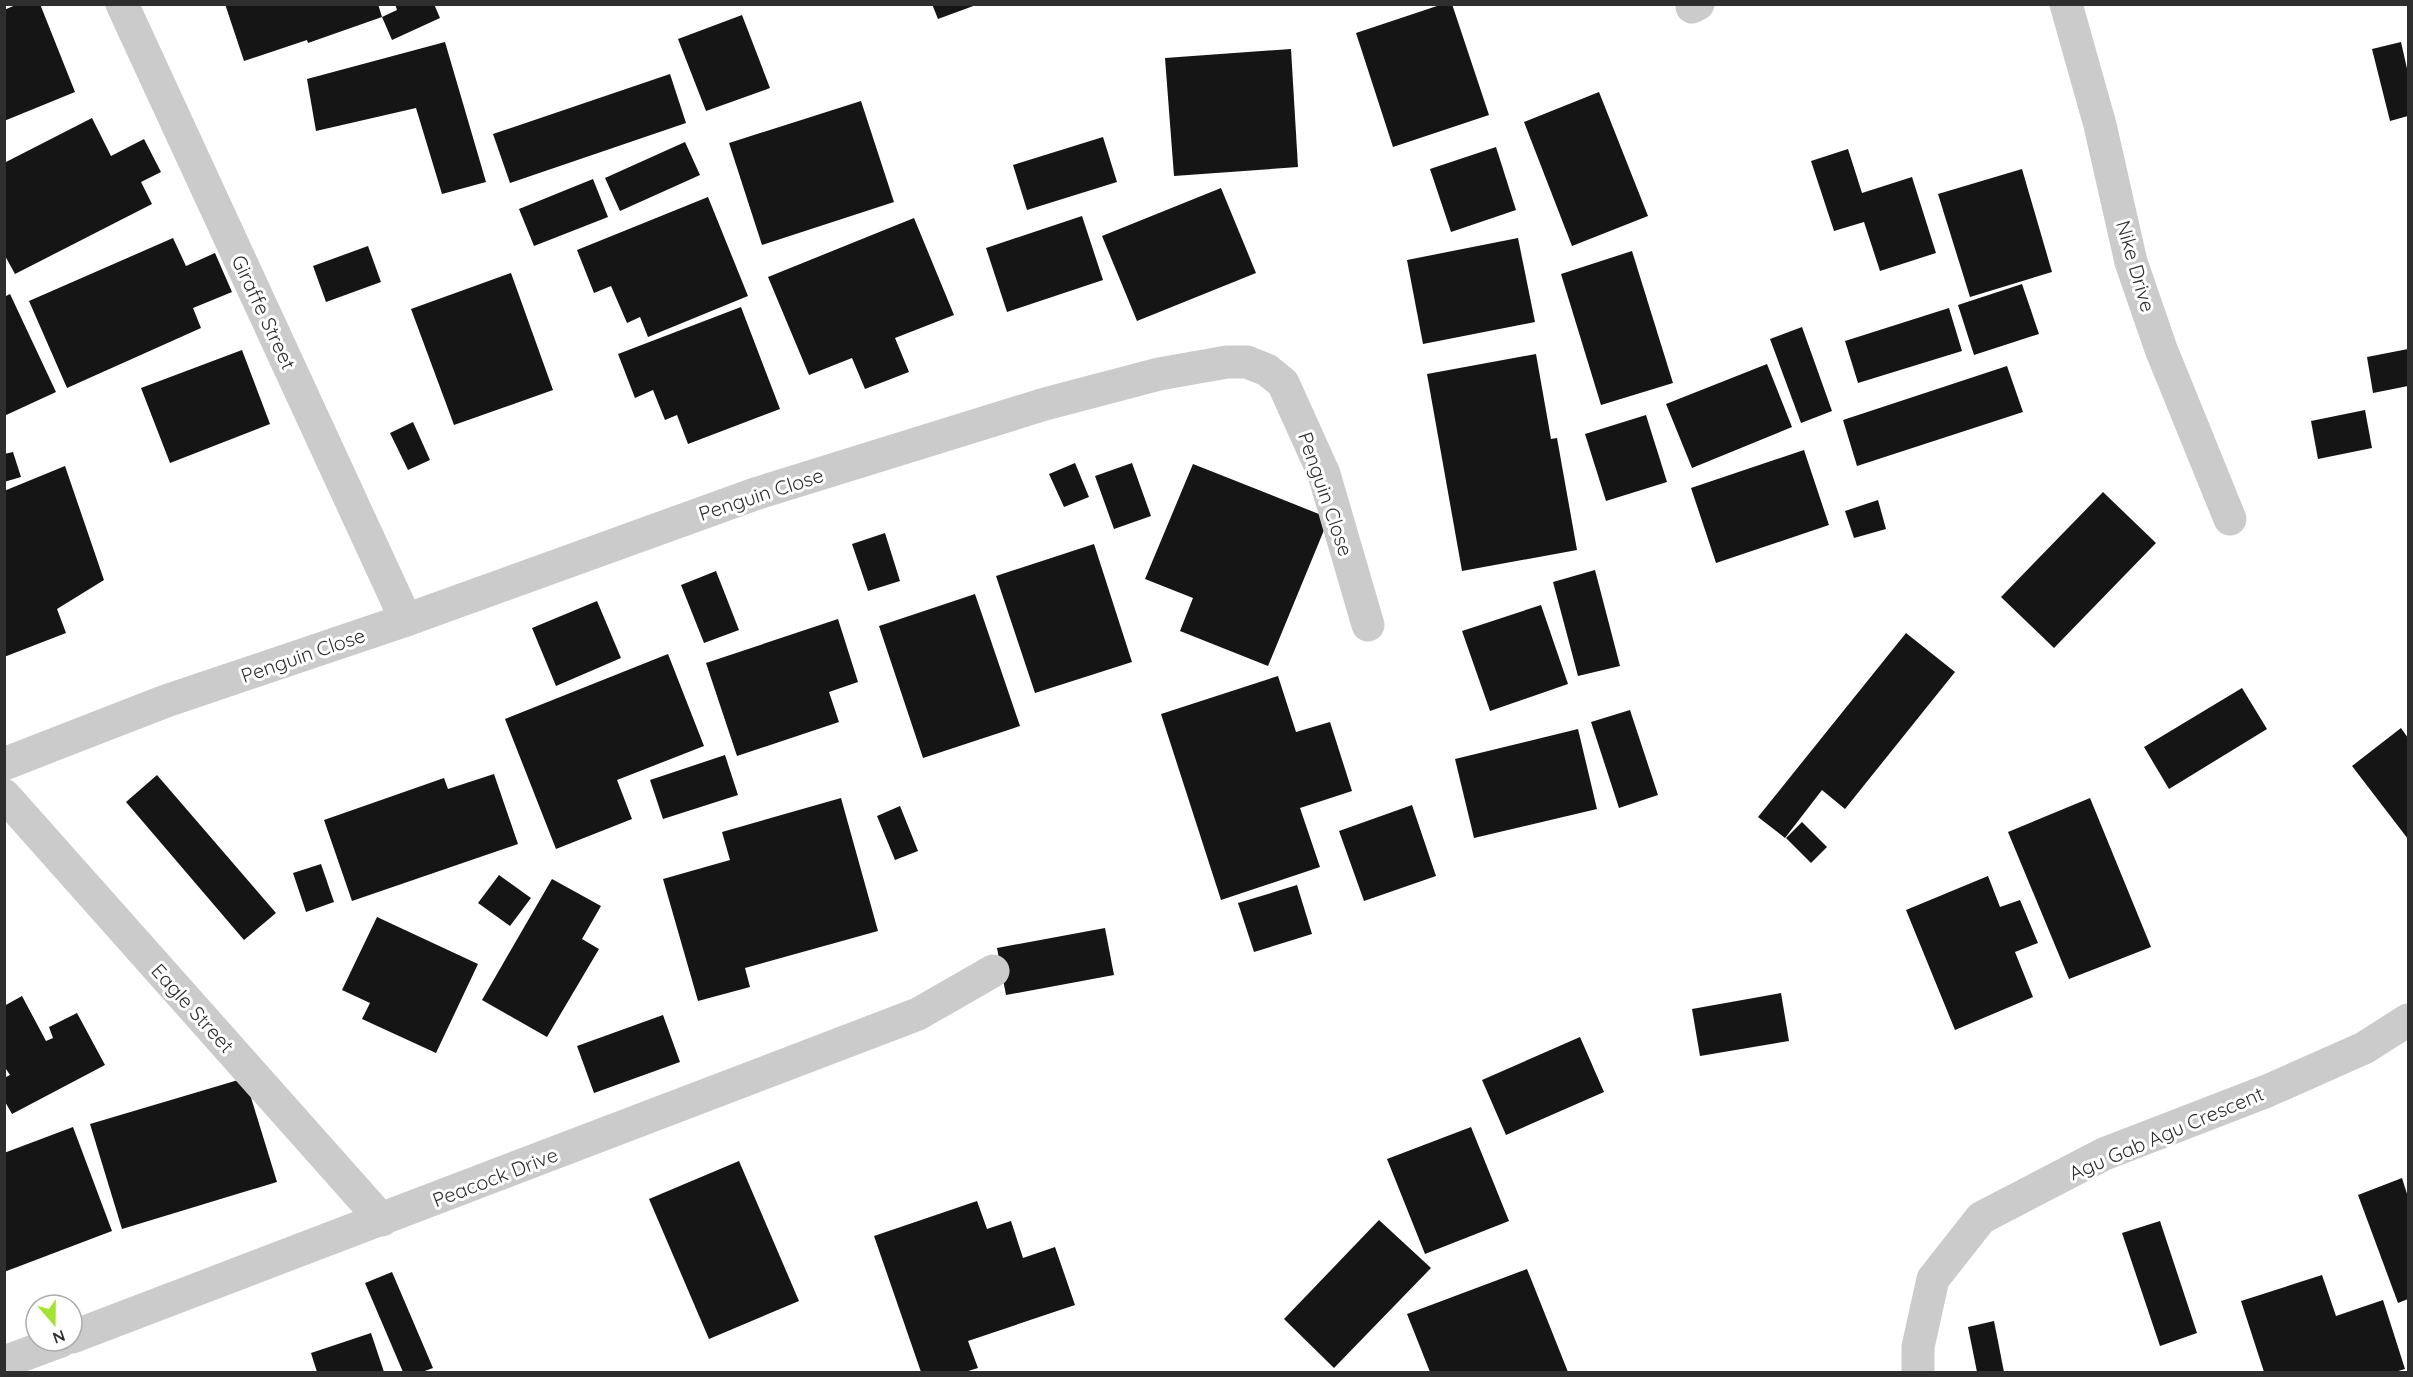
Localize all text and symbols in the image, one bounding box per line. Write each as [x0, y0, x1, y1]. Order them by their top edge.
street label: Nike Drive [2111, 217, 2161, 315]
street label: Giraffe Street [227, 251, 302, 373]
street label: Penguin Close [1293, 429, 1359, 559]
street label: Penguin Close [695, 462, 827, 526]
street label: Penguin Close [238, 622, 368, 688]
street label: Eagle Street [146, 958, 240, 1058]
street label: Agu Gab Agu Crescent [2065, 1081, 2267, 1185]
street label: Peacock Drive [429, 1142, 561, 1212]
north arrow [24, 1293, 84, 1353]
text: N [50, 1326, 68, 1349]

